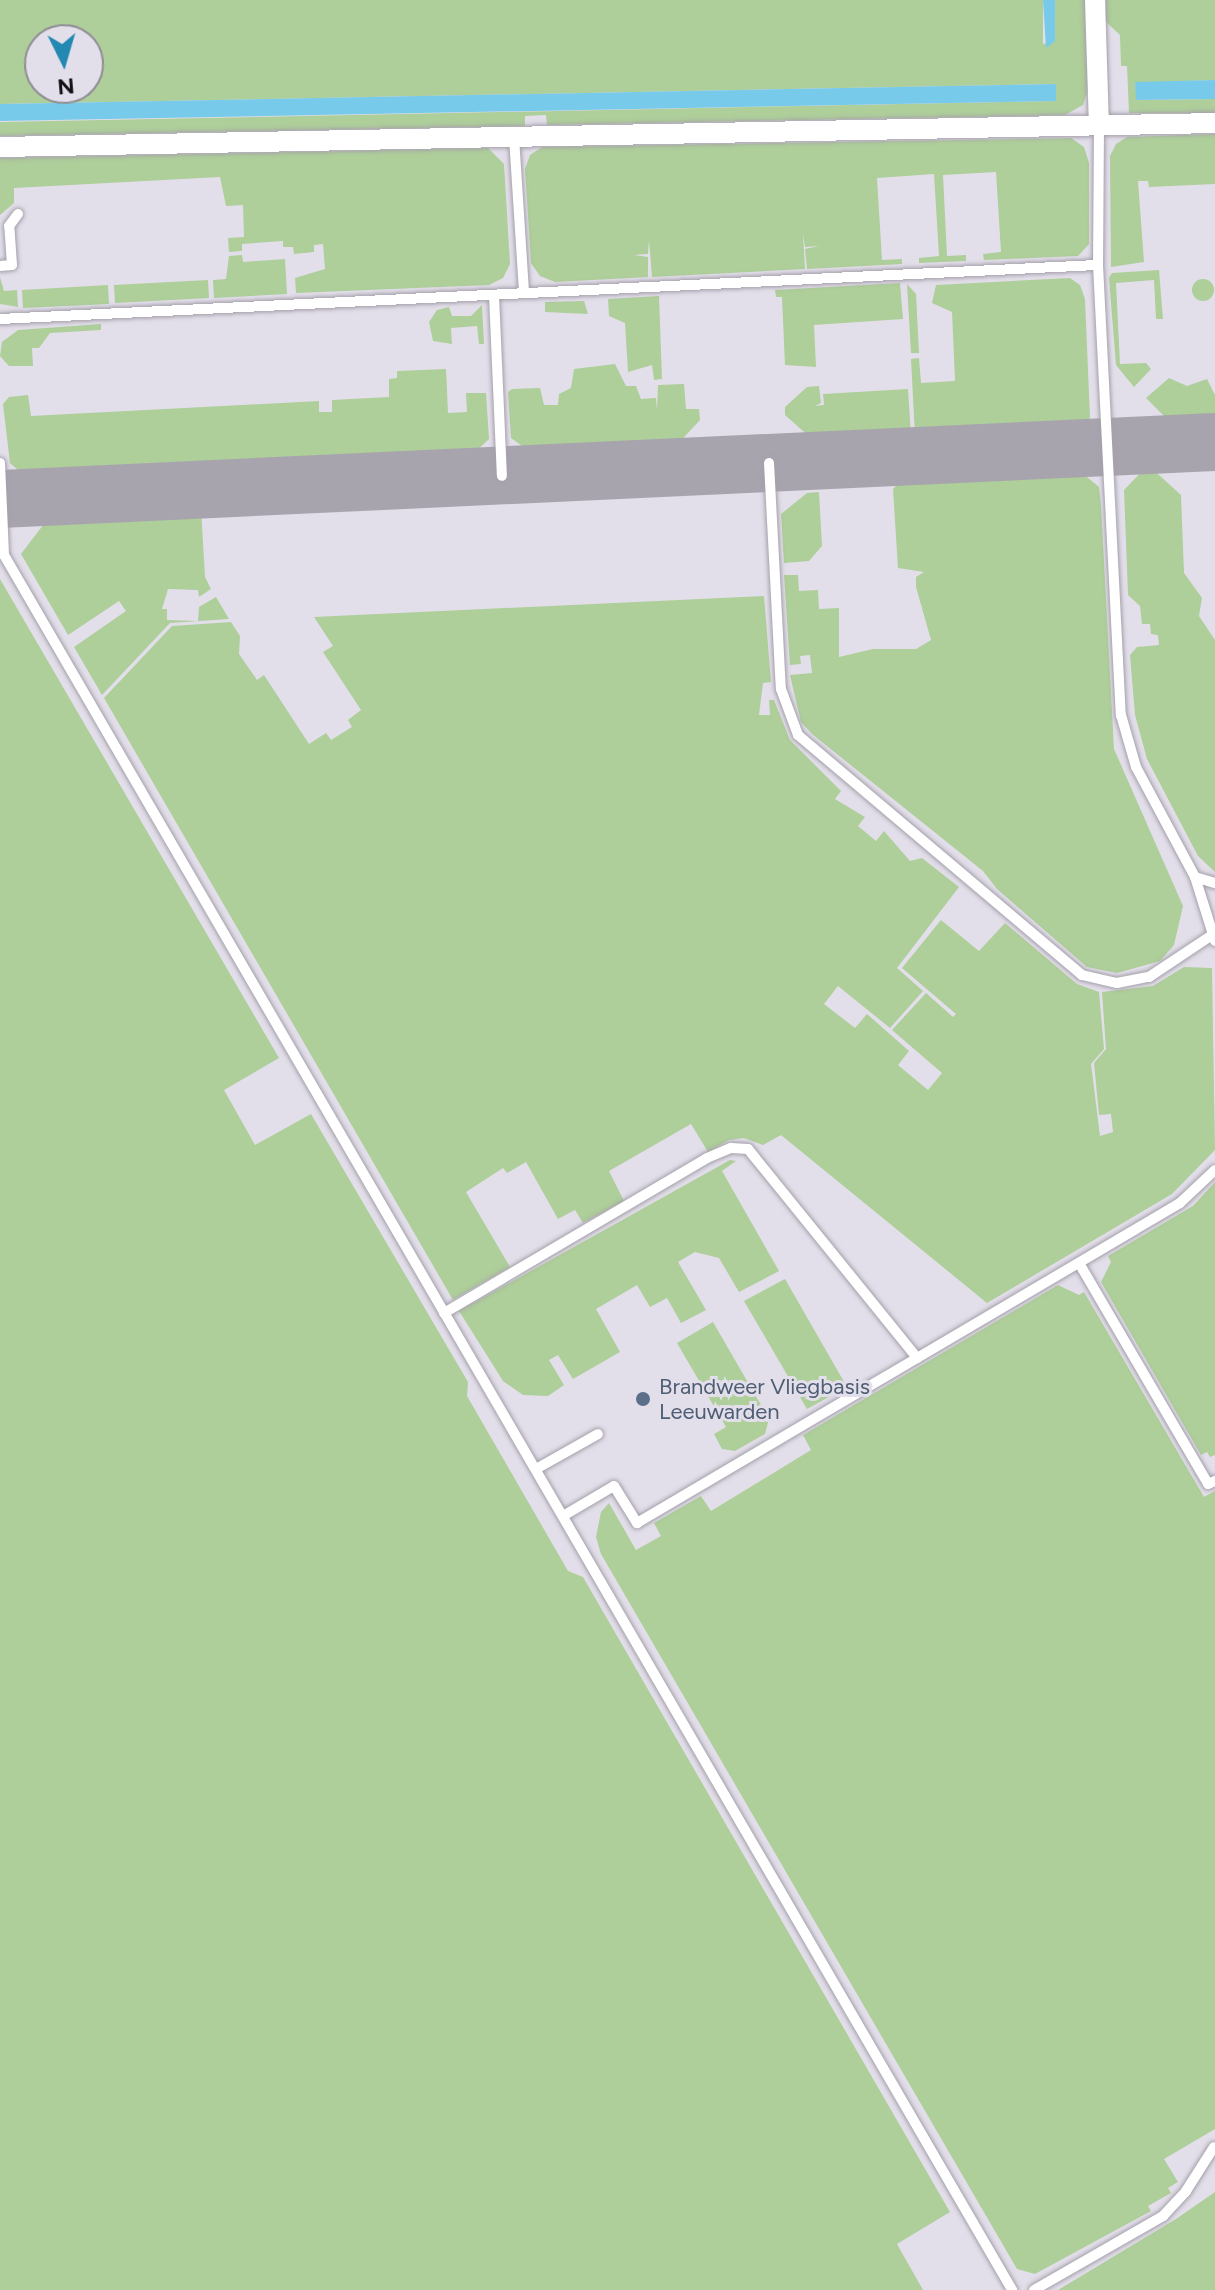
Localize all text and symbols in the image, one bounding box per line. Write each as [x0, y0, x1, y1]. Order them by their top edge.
north arrow [24, 24, 104, 104]
text: N [56, 72, 76, 101]
place label: Brandweer Vliegbasis Leeuwarden [659, 1373, 870, 1424]
marker: Brandweer Vliegbasis Leeuwarden [634, 1390, 652, 1408]

